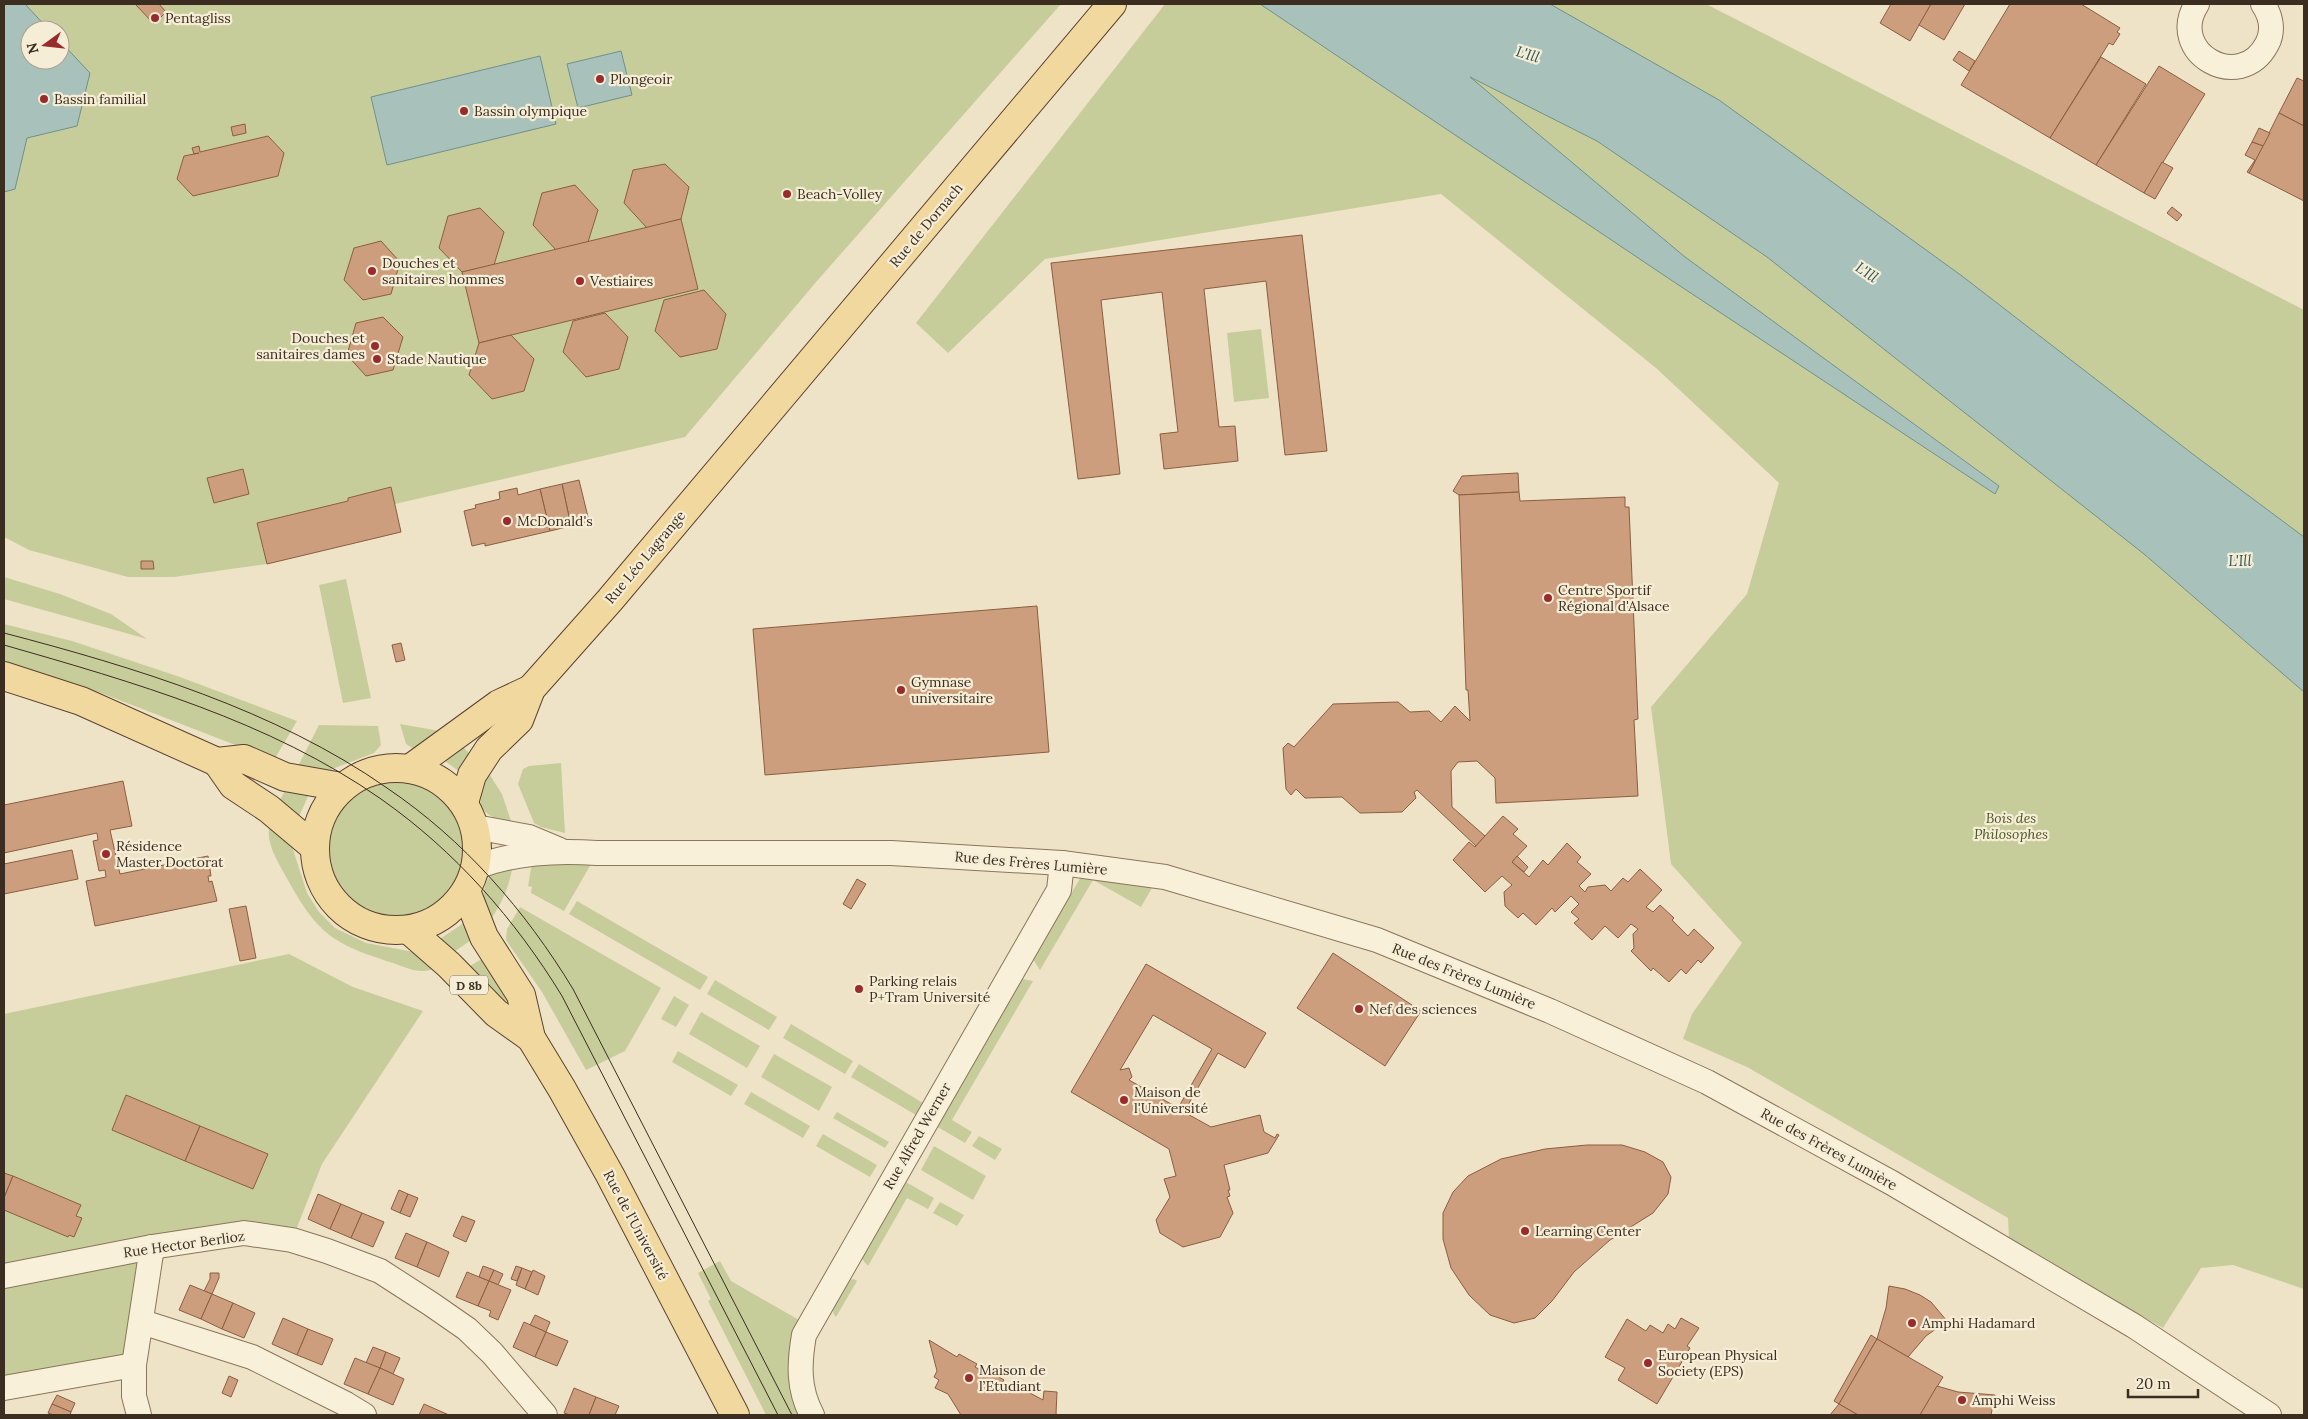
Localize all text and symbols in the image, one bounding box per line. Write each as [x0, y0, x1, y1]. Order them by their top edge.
place label: Pentagliss [165, 9, 231, 27]
marker: Pentagliss [149, 12, 161, 24]
north arrow [20, 20, 70, 70]
text: N [22, 41, 43, 56]
water label: L'Ill [1514, 41, 1543, 67]
place label: Plongeoir [610, 70, 672, 88]
marker: Plongeoir [594, 73, 606, 85]
place label: Bassin familial [54, 90, 146, 108]
marker: Bassin familial [38, 93, 50, 105]
place label: Bassin olympique [474, 102, 588, 120]
marker: Bassin olympique [458, 105, 470, 117]
street label: Rue de Dornach [886, 179, 966, 271]
place label: Beach-Volley [797, 185, 883, 203]
marker: Beach-Volley [781, 188, 793, 200]
place label: Douches et sanitaires hommes [382, 254, 504, 288]
water label: L'Ill [1852, 257, 1883, 287]
marker: Douches et sanitaires hommes [366, 265, 378, 277]
place label: Vestiaires [589, 272, 653, 290]
marker: Vestiaires [574, 275, 586, 287]
place label: Douches et sanitaires dames [256, 329, 366, 363]
marker: Douches et sanitaires dames [369, 340, 381, 352]
place label: Stade Nautique [387, 350, 487, 368]
marker: Stade Nautique [371, 353, 383, 365]
street label: Rue Léo Lagrange [601, 506, 690, 607]
place label: McDonald's [517, 512, 593, 530]
marker: McDonald's [501, 515, 513, 527]
water label: L'Ill [2228, 551, 2253, 570]
place label: Centre Sportif Régional d'Alsace [1558, 581, 1670, 615]
marker: Centre Sportif Régional d'Alsace [1542, 592, 1554, 604]
place label: Gymnase universitaire [911, 673, 994, 707]
marker: Gymnase universitaire [895, 684, 907, 696]
park label: Bois des Philosophes [1974, 809, 2048, 843]
place label: Résidence Master Doctorat [116, 837, 224, 871]
street label: Rue des Frères Lumière [954, 847, 1109, 879]
marker: Résidence Master Doctorat [100, 848, 112, 860]
street label: Rue des Frères Lumière [1390, 939, 1539, 1013]
place label: Parking relais P+Tram Université [869, 972, 991, 1006]
road number: D 8b [450, 976, 488, 994]
marker: Parking relais P+Tram Université [853, 983, 865, 995]
place label: Nef des sciences [1369, 1000, 1477, 1018]
marker: Nef des sciences [1353, 1003, 1365, 1015]
street label: Rue Alfred Werner [879, 1079, 955, 1193]
place label: Maison de l'Université [1134, 1083, 1208, 1117]
marker: Maison de l'Université [1118, 1094, 1130, 1106]
street label: Rue des Frères Lumière [1758, 1104, 1901, 1194]
street label: Rue de l'Université [599, 1167, 673, 1283]
place label: Learning Center [1535, 1222, 1641, 1240]
marker: Learning Center [1519, 1225, 1531, 1237]
street label: Rue Hector Berlioz [122, 1227, 246, 1261]
place label: Amphi Hadamard [1921, 1314, 2035, 1332]
marker: Amphi Hadamard [1906, 1317, 1918, 1329]
place label: European Physical Society (EPS) [1658, 1346, 1778, 1380]
marker: European Physical Society (EPS) [1642, 1357, 1654, 1369]
place label: Maison de l’Etudiant [979, 1361, 1046, 1395]
scale bar [2128, 1366, 2198, 1398]
marker: Maison de l’Etudiant [963, 1372, 975, 1384]
text: 20 m [2136, 1374, 2171, 1393]
place label: Amphi Weiss [1971, 1391, 2056, 1409]
marker: Amphi Weiss [1956, 1394, 1968, 1406]

